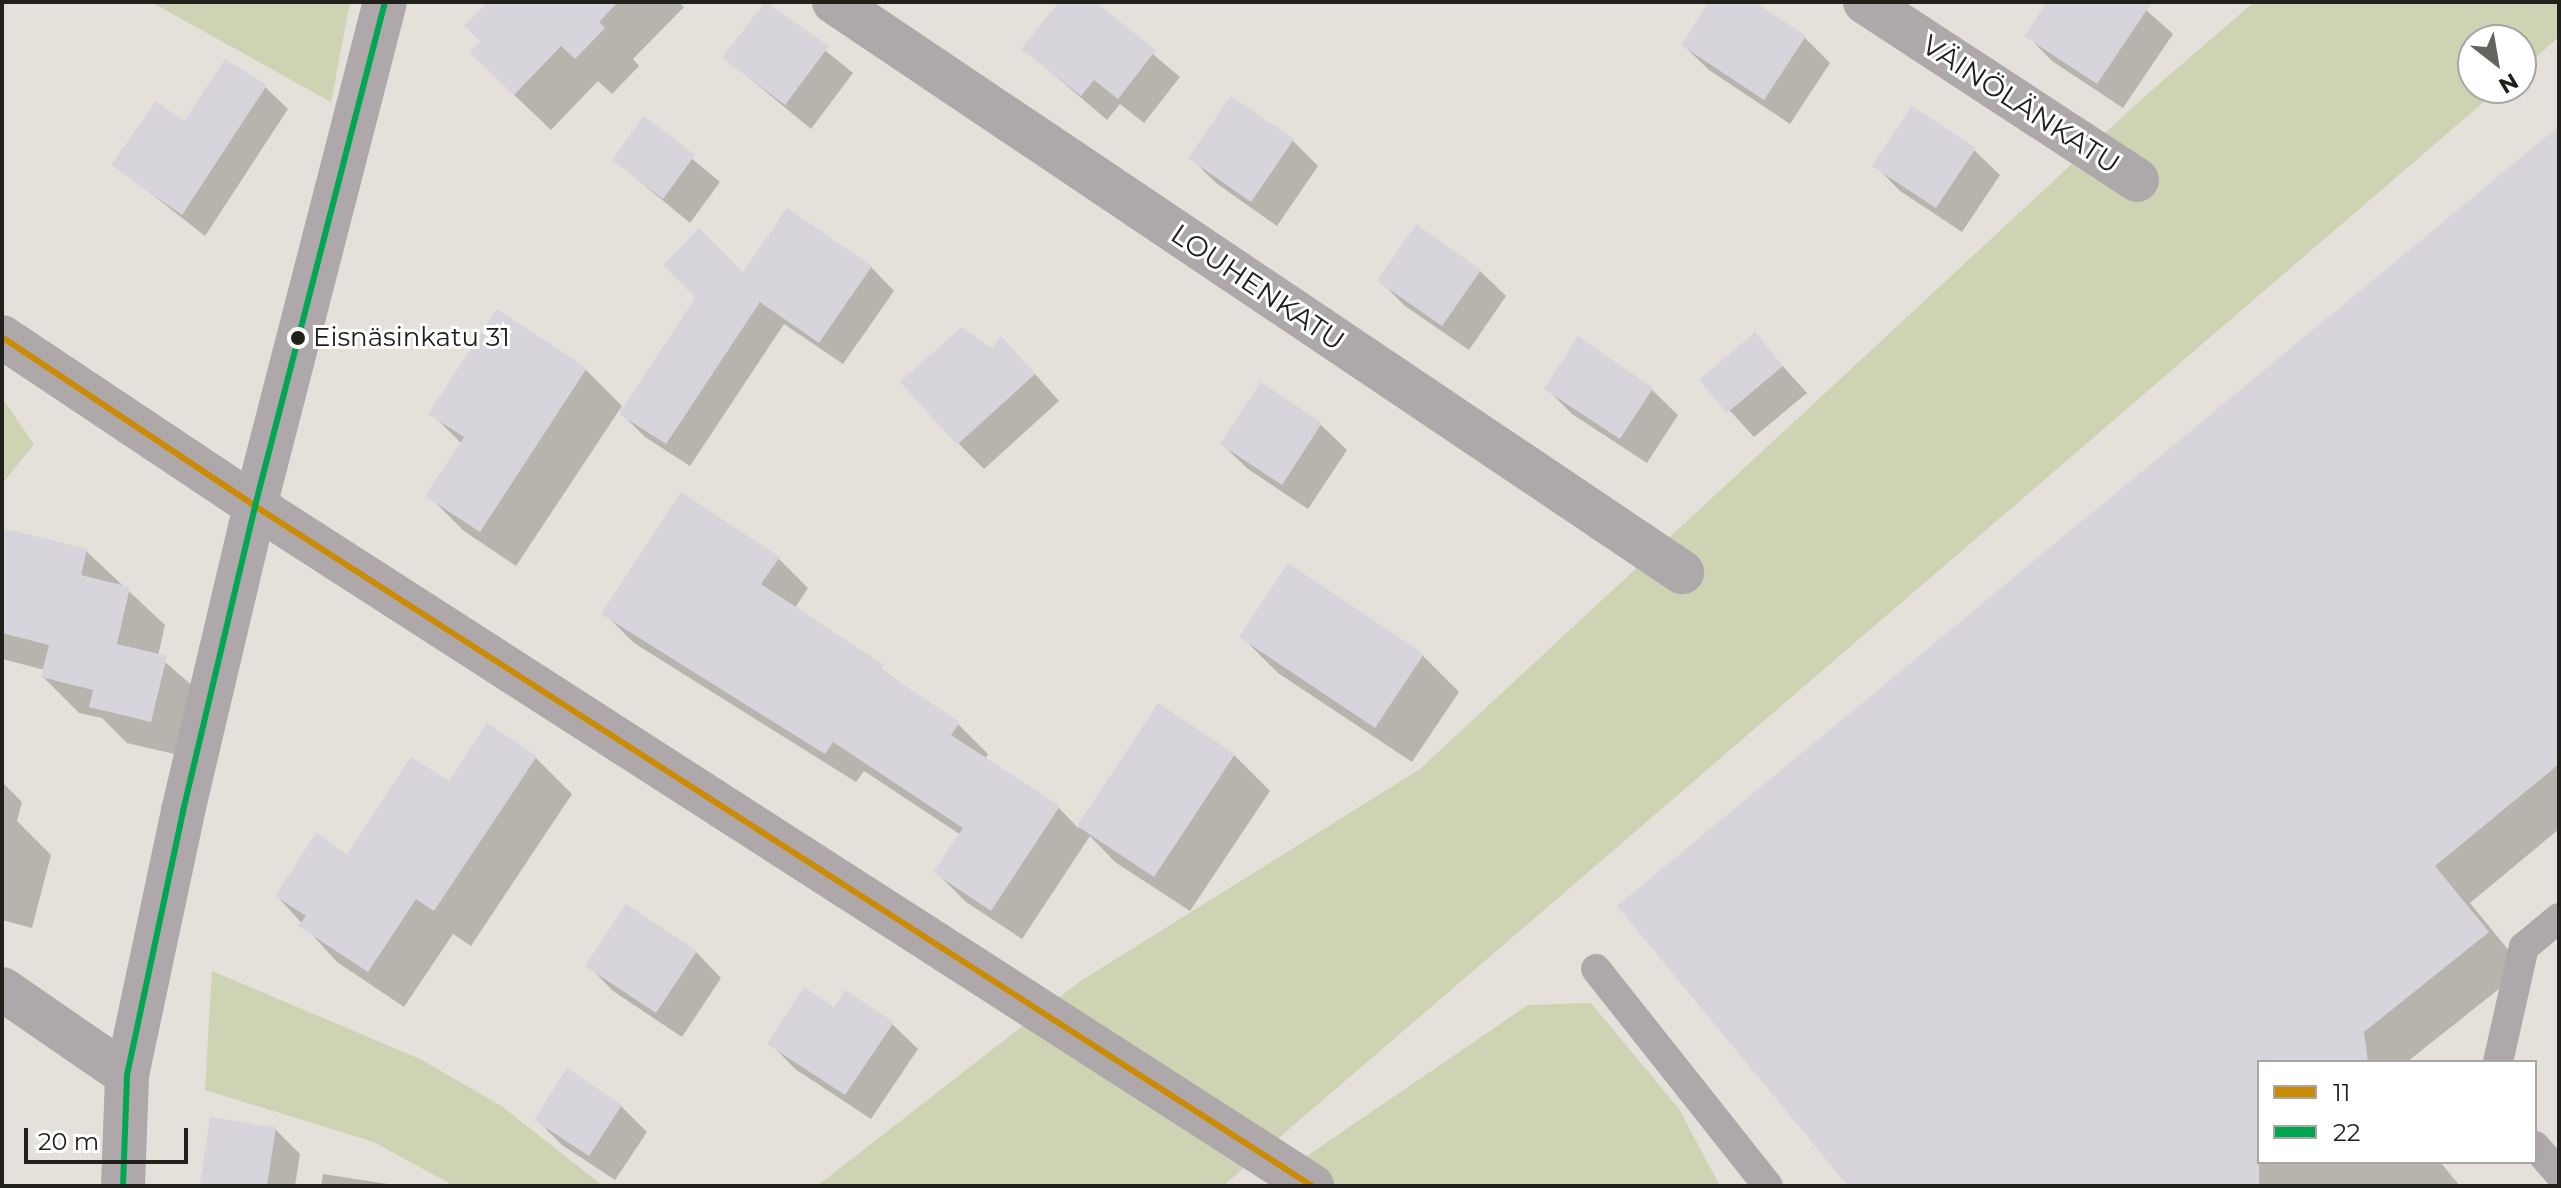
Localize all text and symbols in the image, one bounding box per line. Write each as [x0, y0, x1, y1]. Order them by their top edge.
north arrow [2457, 24, 2537, 104]
street label: VÄINÖLÄNKATU [1916, 28, 2126, 180]
text: N [2494, 67, 2523, 99]
street label: LOUHENKATU [1165, 217, 1351, 357]
place label: Eisnäsinkatu 31 [313, 322, 510, 354]
marker: Eisnäsinkatu 31 [290, 330, 306, 346]
legend [2257, 1060, 2537, 1164]
text: 11 [2333, 1078, 2350, 1107]
scale bar [28, 1112, 192, 1162]
text: 22 [2333, 1118, 2360, 1147]
text: 20 m [38, 1127, 99, 1156]

